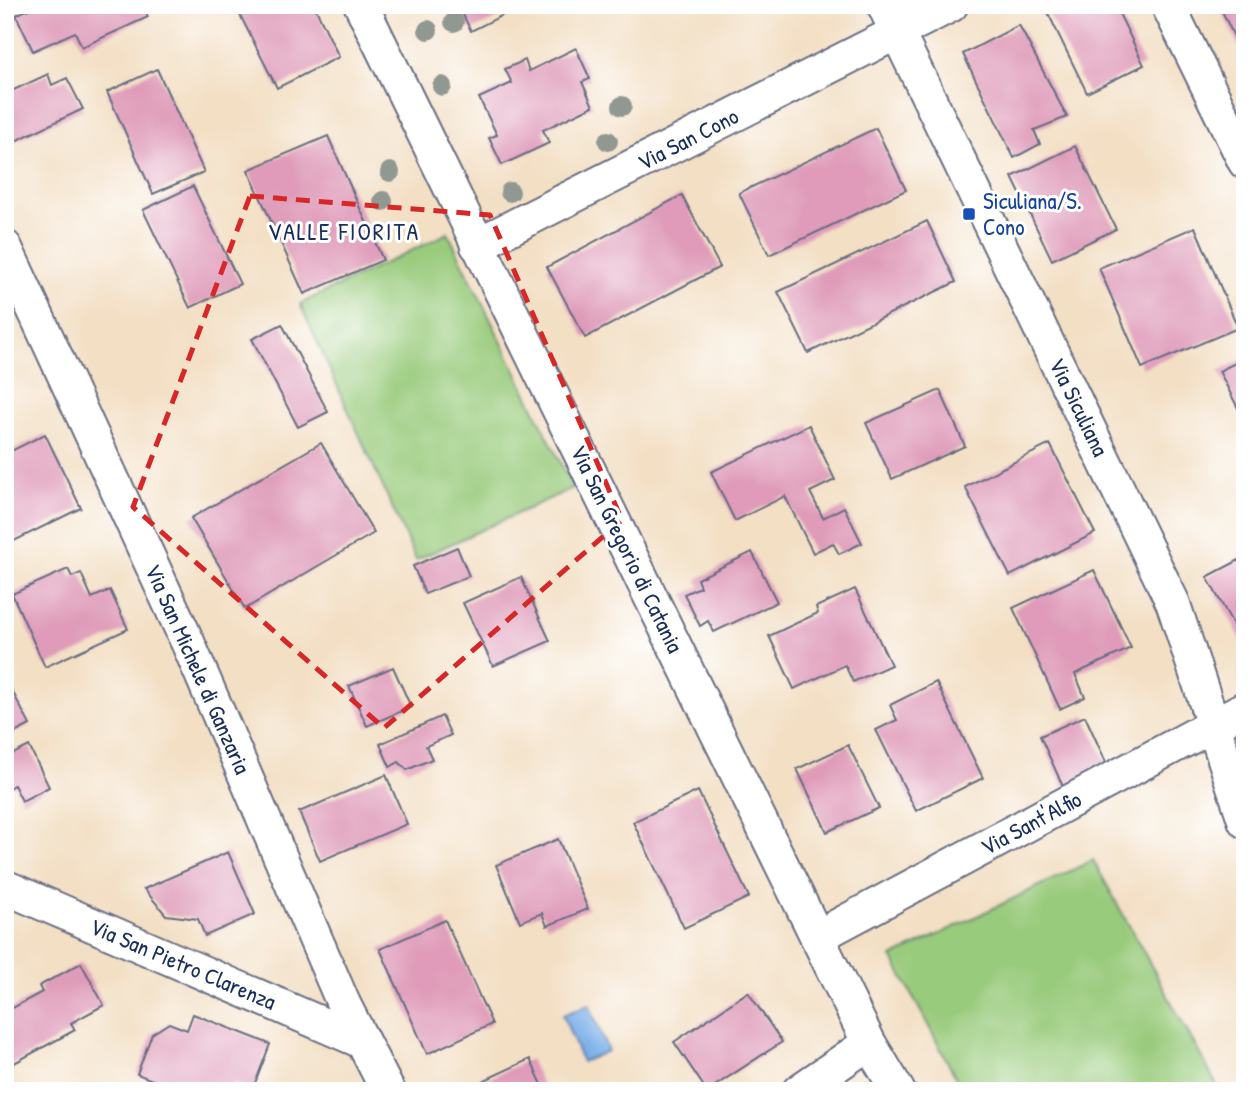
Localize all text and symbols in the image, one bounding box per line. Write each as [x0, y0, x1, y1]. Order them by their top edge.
street label: Via San Cono [632, 100, 743, 177]
place label: Siculiana/S. Cono [983, 185, 1082, 242]
marker: Siculiana/S. Cono [961, 206, 977, 222]
district label: VALLE FIORITA [268, 215, 420, 247]
street label: Via Siculiana [1042, 352, 1117, 461]
street label: Via San Gregorio di Catania [564, 440, 691, 658]
street label: Via San Michele di Ganzaria [138, 559, 259, 779]
street label: Via Sant'Alfio [975, 783, 1087, 862]
street label: Via San Pietro Clarenza [85, 910, 281, 1017]

